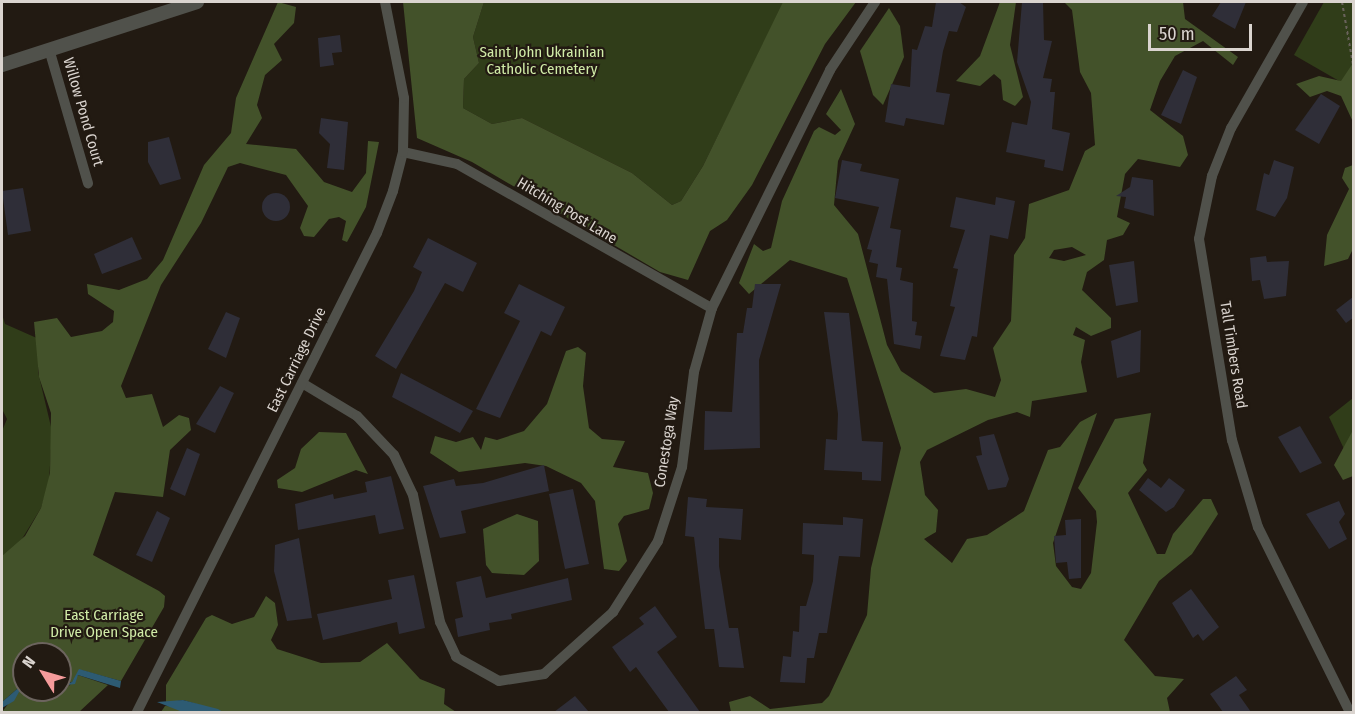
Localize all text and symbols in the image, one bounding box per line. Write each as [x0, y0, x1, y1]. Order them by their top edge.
scale bar [1151, 12, 1254, 50]
text: 50 m [1159, 23, 1195, 45]
park label: Saint John Ukrainian Catholic Cemetery [480, 43, 604, 78]
street label: Willow Pond Court [59, 56, 107, 168]
street label: Hitching Post Lane [514, 174, 620, 248]
street label: Tall Timbers Road [1216, 300, 1250, 410]
street label: East Carriage Drive [264, 305, 330, 415]
street label: Conestoga Way [651, 395, 683, 489]
park label: East Carriage Drive Open Space [50, 606, 158, 641]
north arrow [12, 642, 72, 702]
text: N [18, 653, 39, 672]

